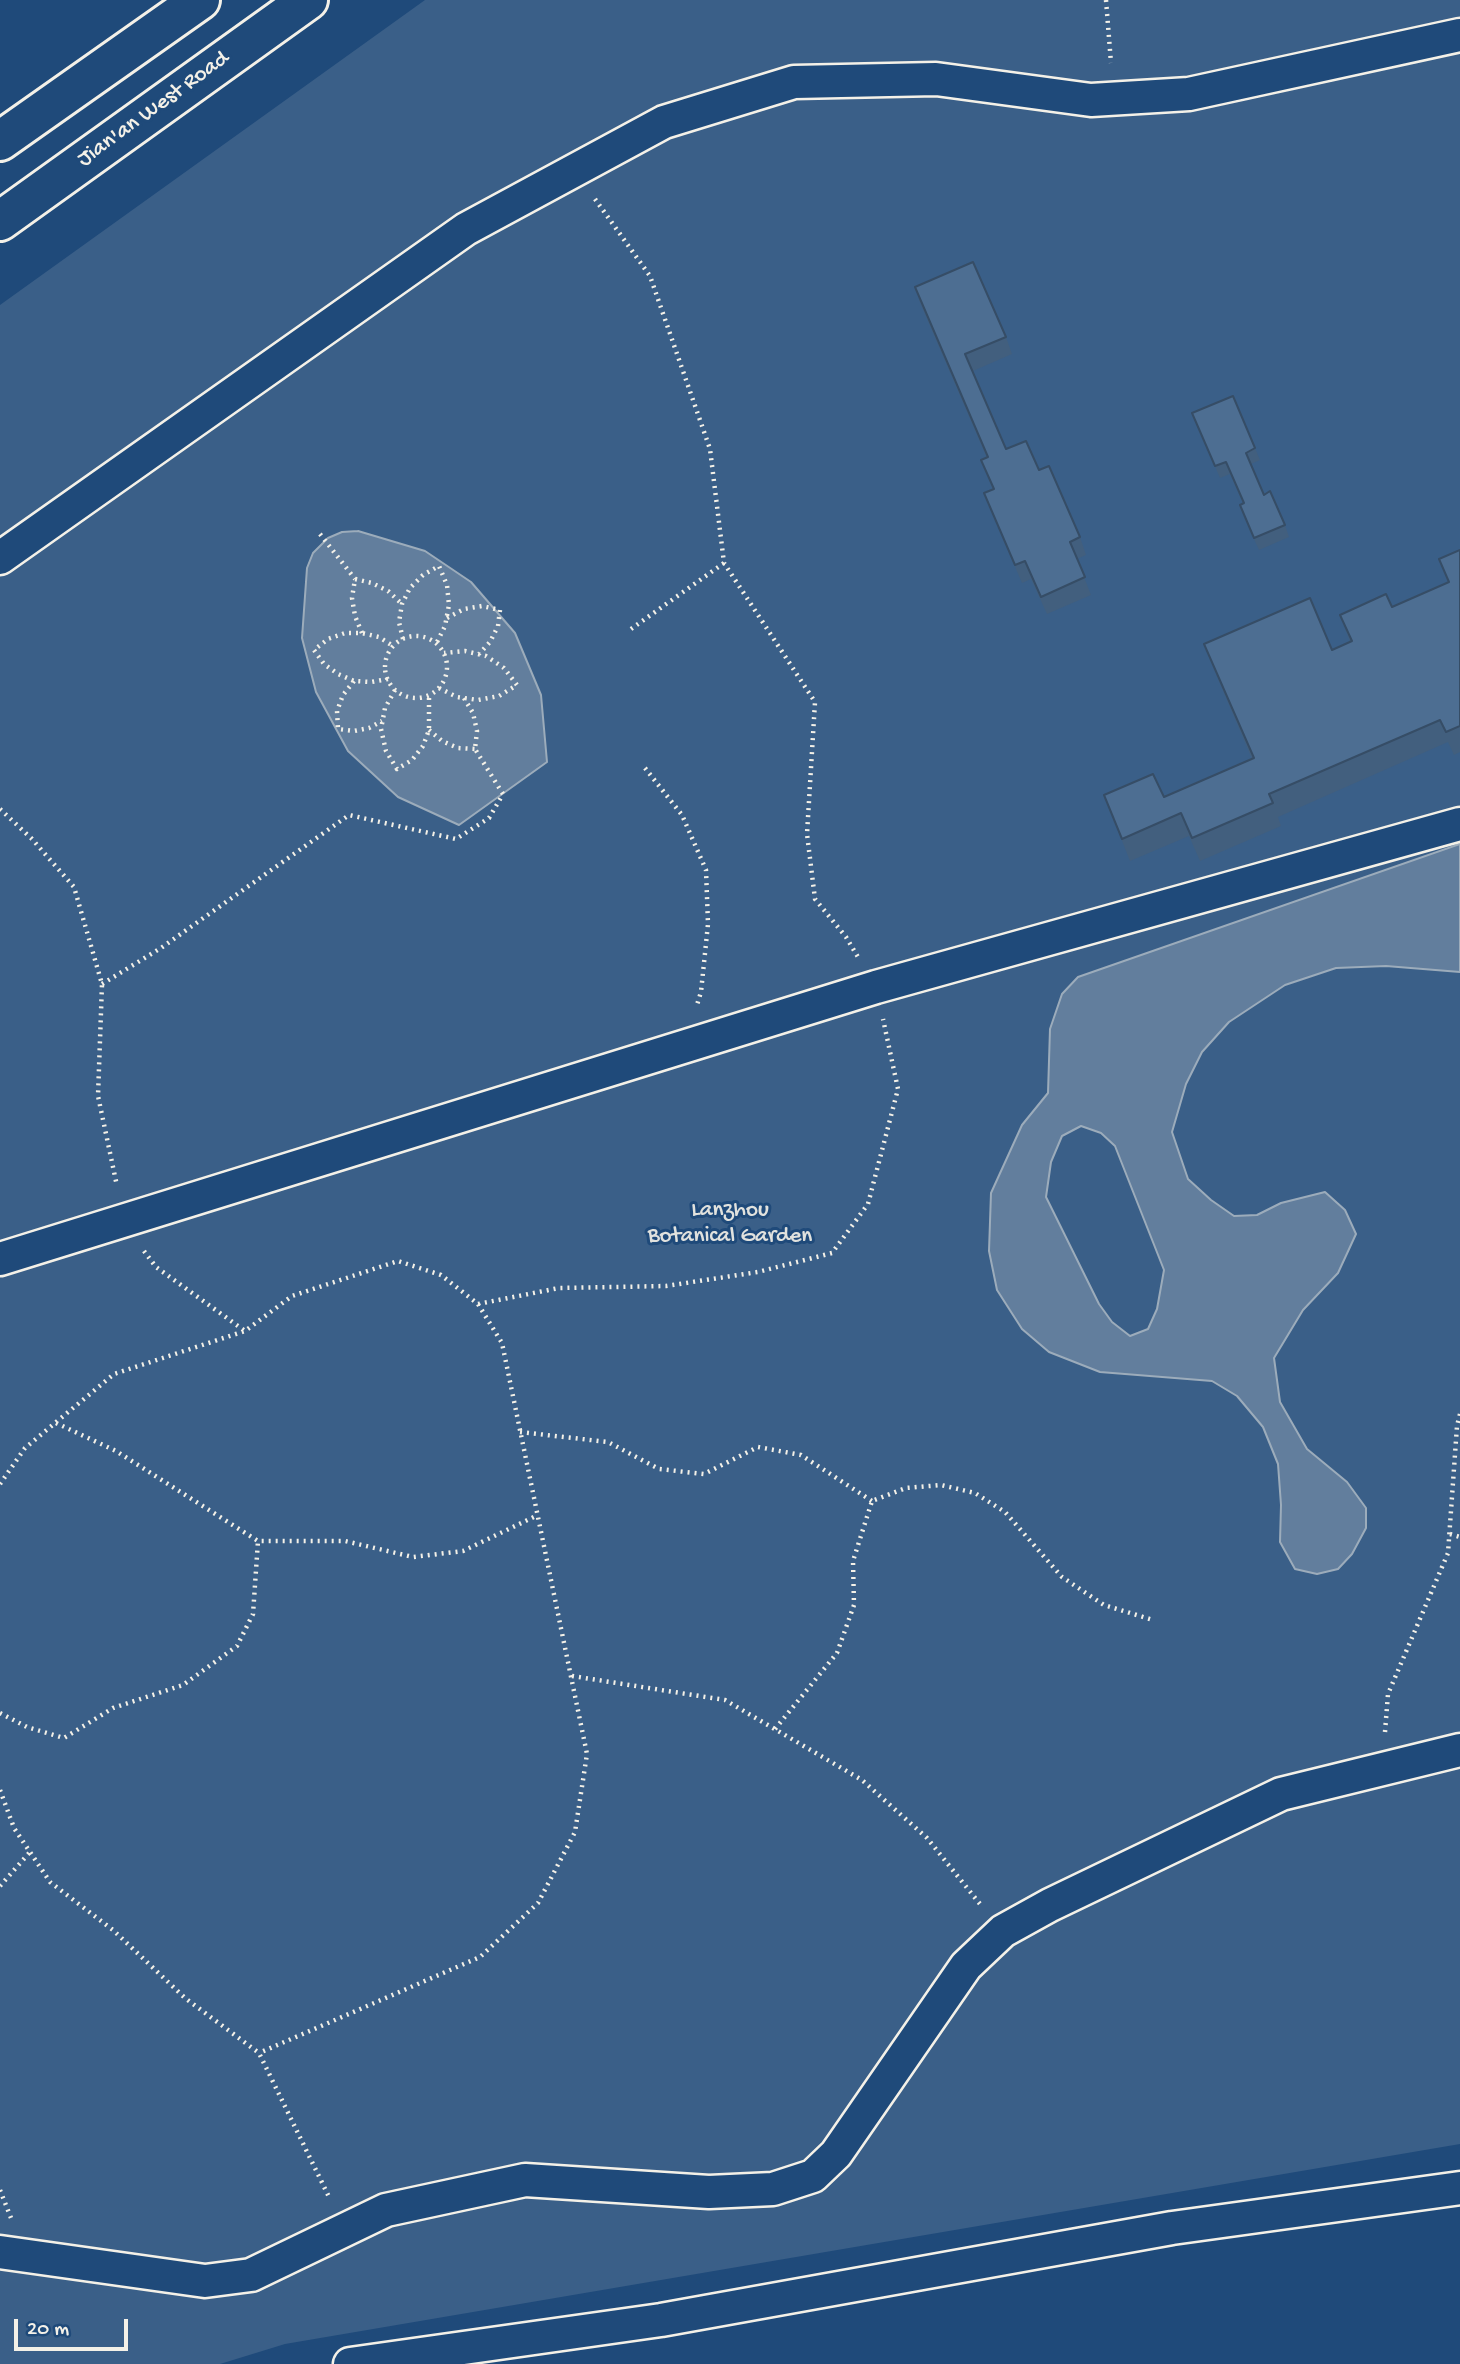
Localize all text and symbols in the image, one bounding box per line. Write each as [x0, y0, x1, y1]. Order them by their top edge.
street label: Jian'an West Road [73, 46, 235, 174]
park label: Lanzhou Botanical Garden [648, 1197, 812, 1251]
scale bar [18, 2304, 131, 2348]
text: 20 m [27, 2318, 69, 2343]

